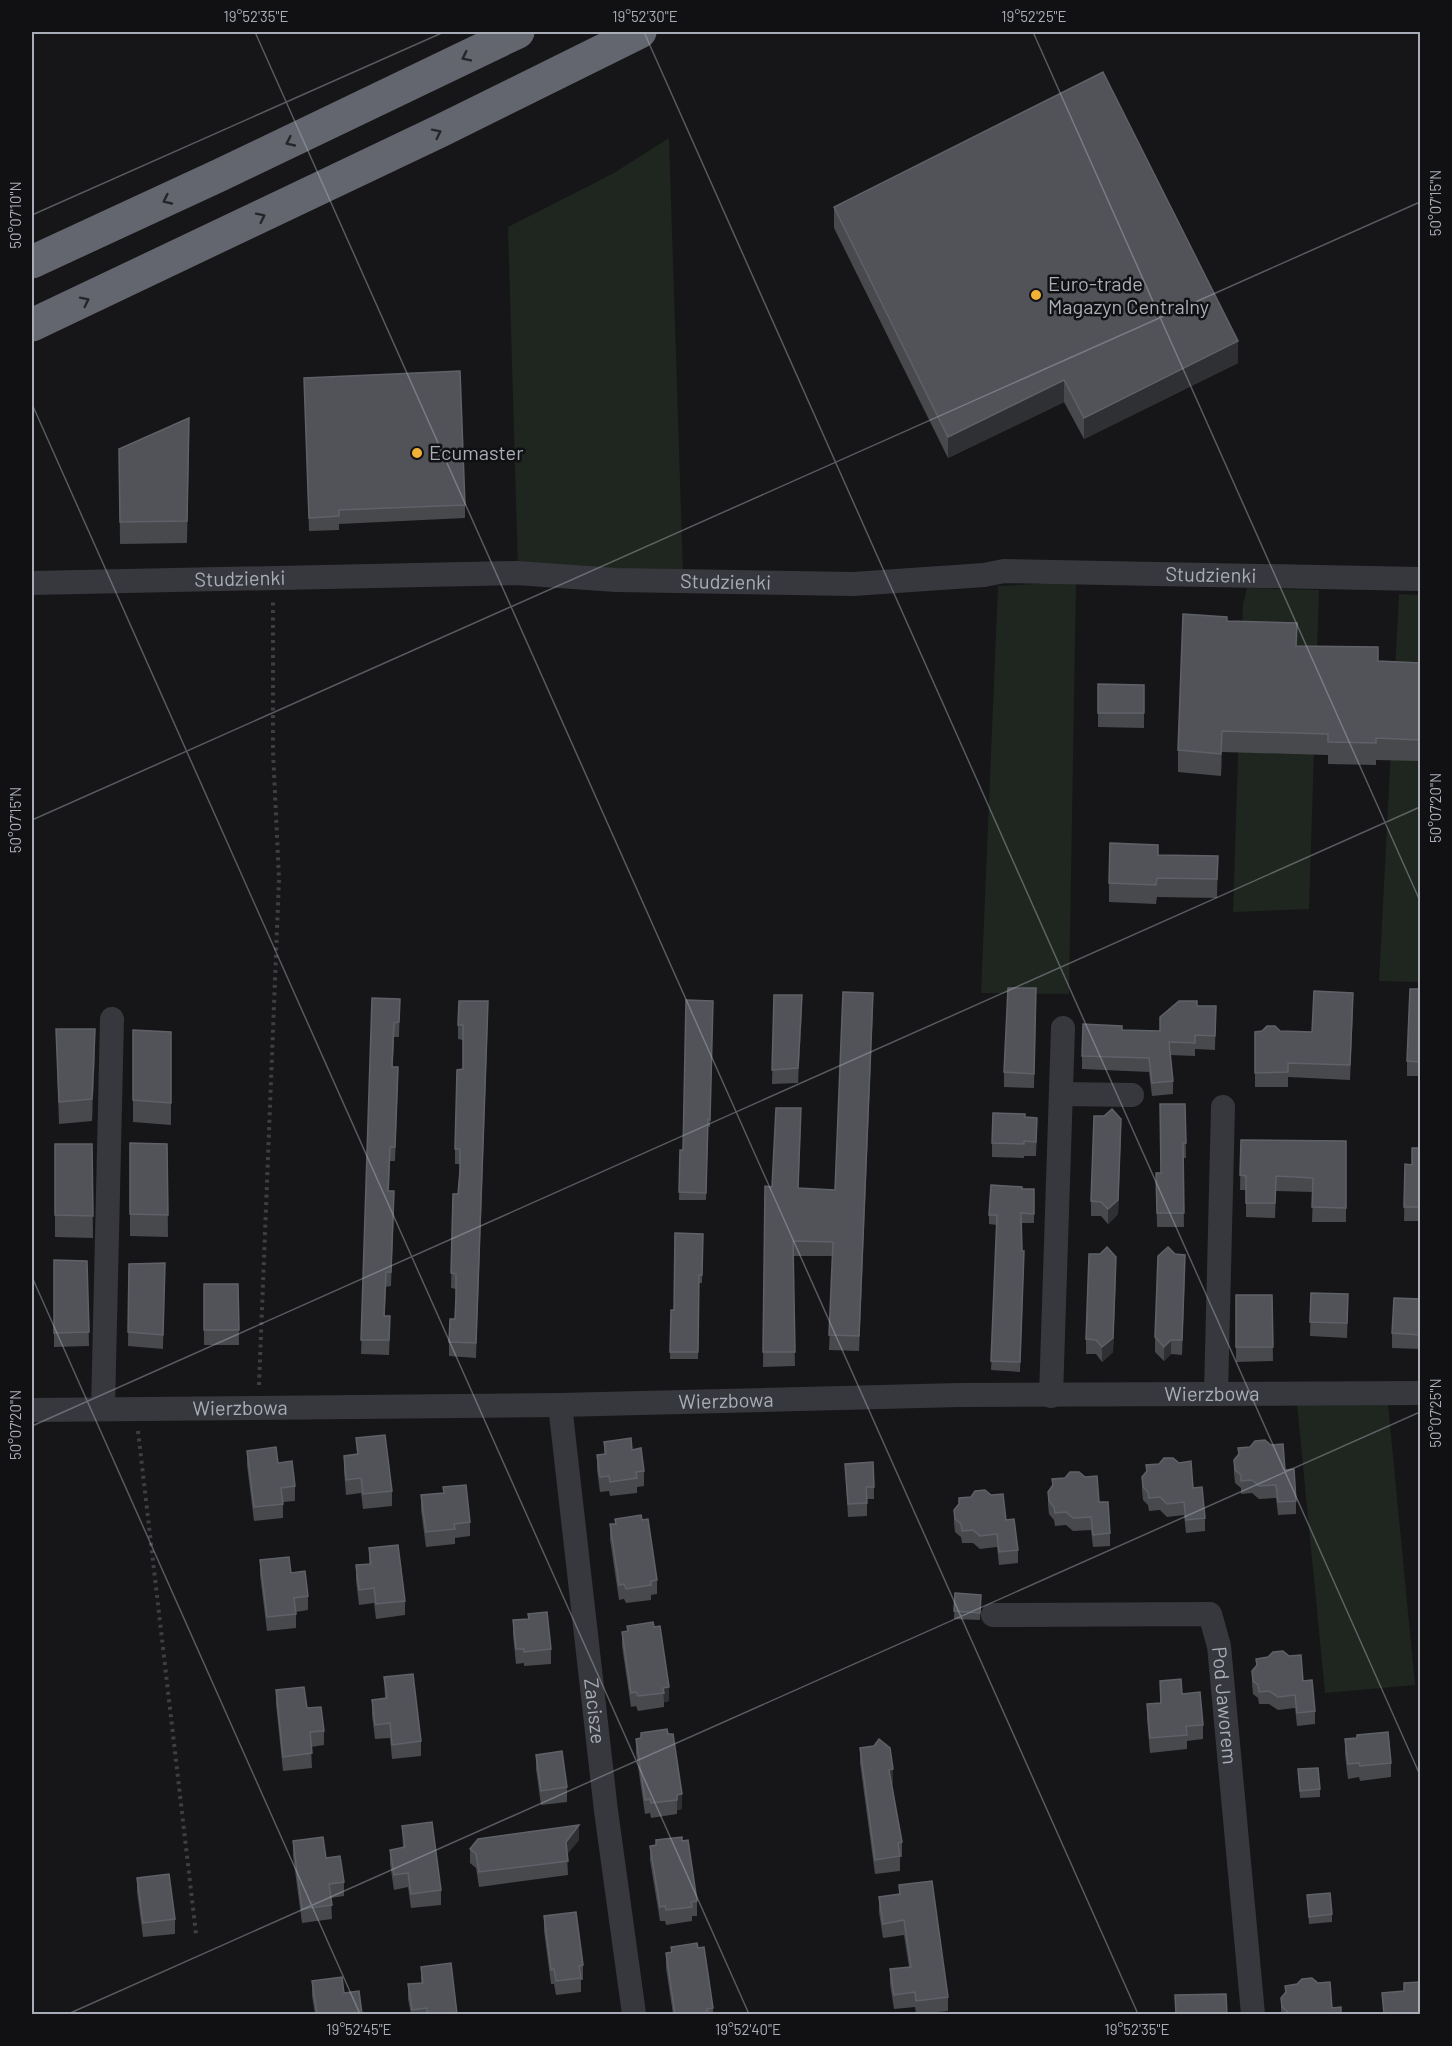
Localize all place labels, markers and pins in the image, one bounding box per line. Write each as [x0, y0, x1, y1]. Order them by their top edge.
place label: Euro-trade Magazyn Centralny [1048, 271, 1209, 318]
marker: Euro-trade Magazyn Centralny [1029, 288, 1043, 302]
place label: Ecumaster [429, 440, 524, 464]
marker: Ecumaster [410, 446, 424, 460]

